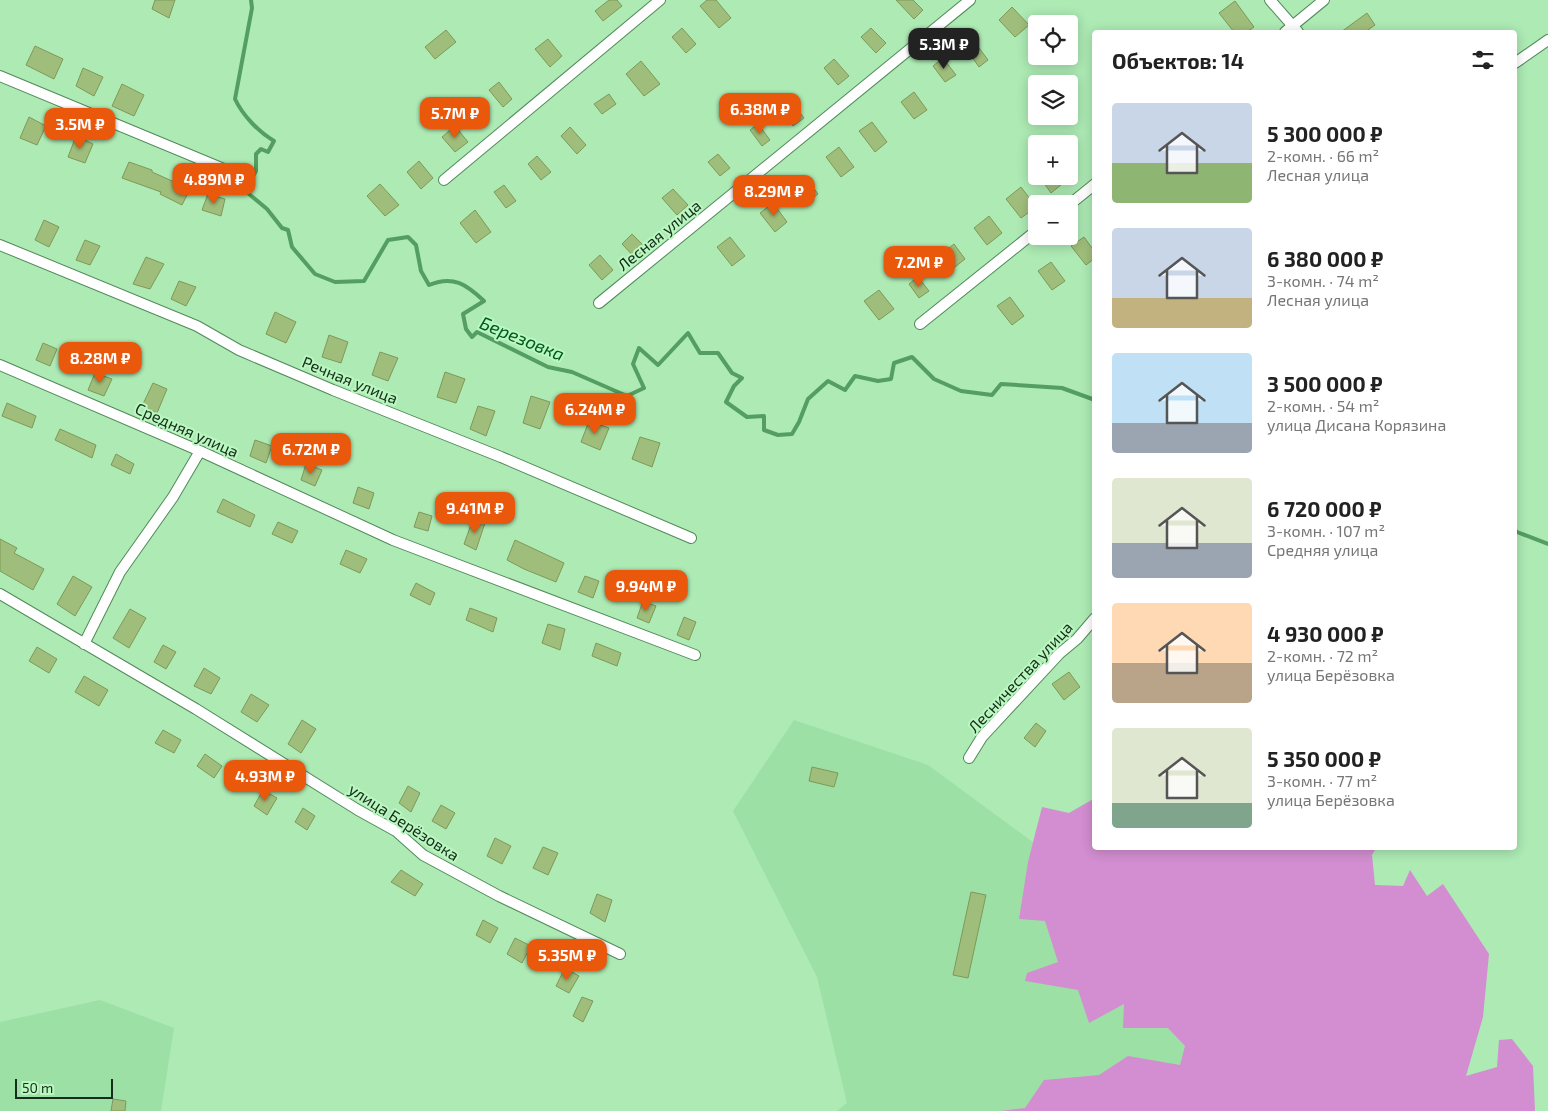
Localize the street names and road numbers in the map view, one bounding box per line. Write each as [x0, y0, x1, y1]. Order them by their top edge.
street label: Лесная улица [613, 195, 705, 275]
street label: Речная улица [299, 352, 401, 408]
street label: Средняя улица [132, 398, 242, 462]
street label: Лесничества улица [963, 617, 1077, 737]
street label: улица Берёзовка [345, 779, 463, 865]

